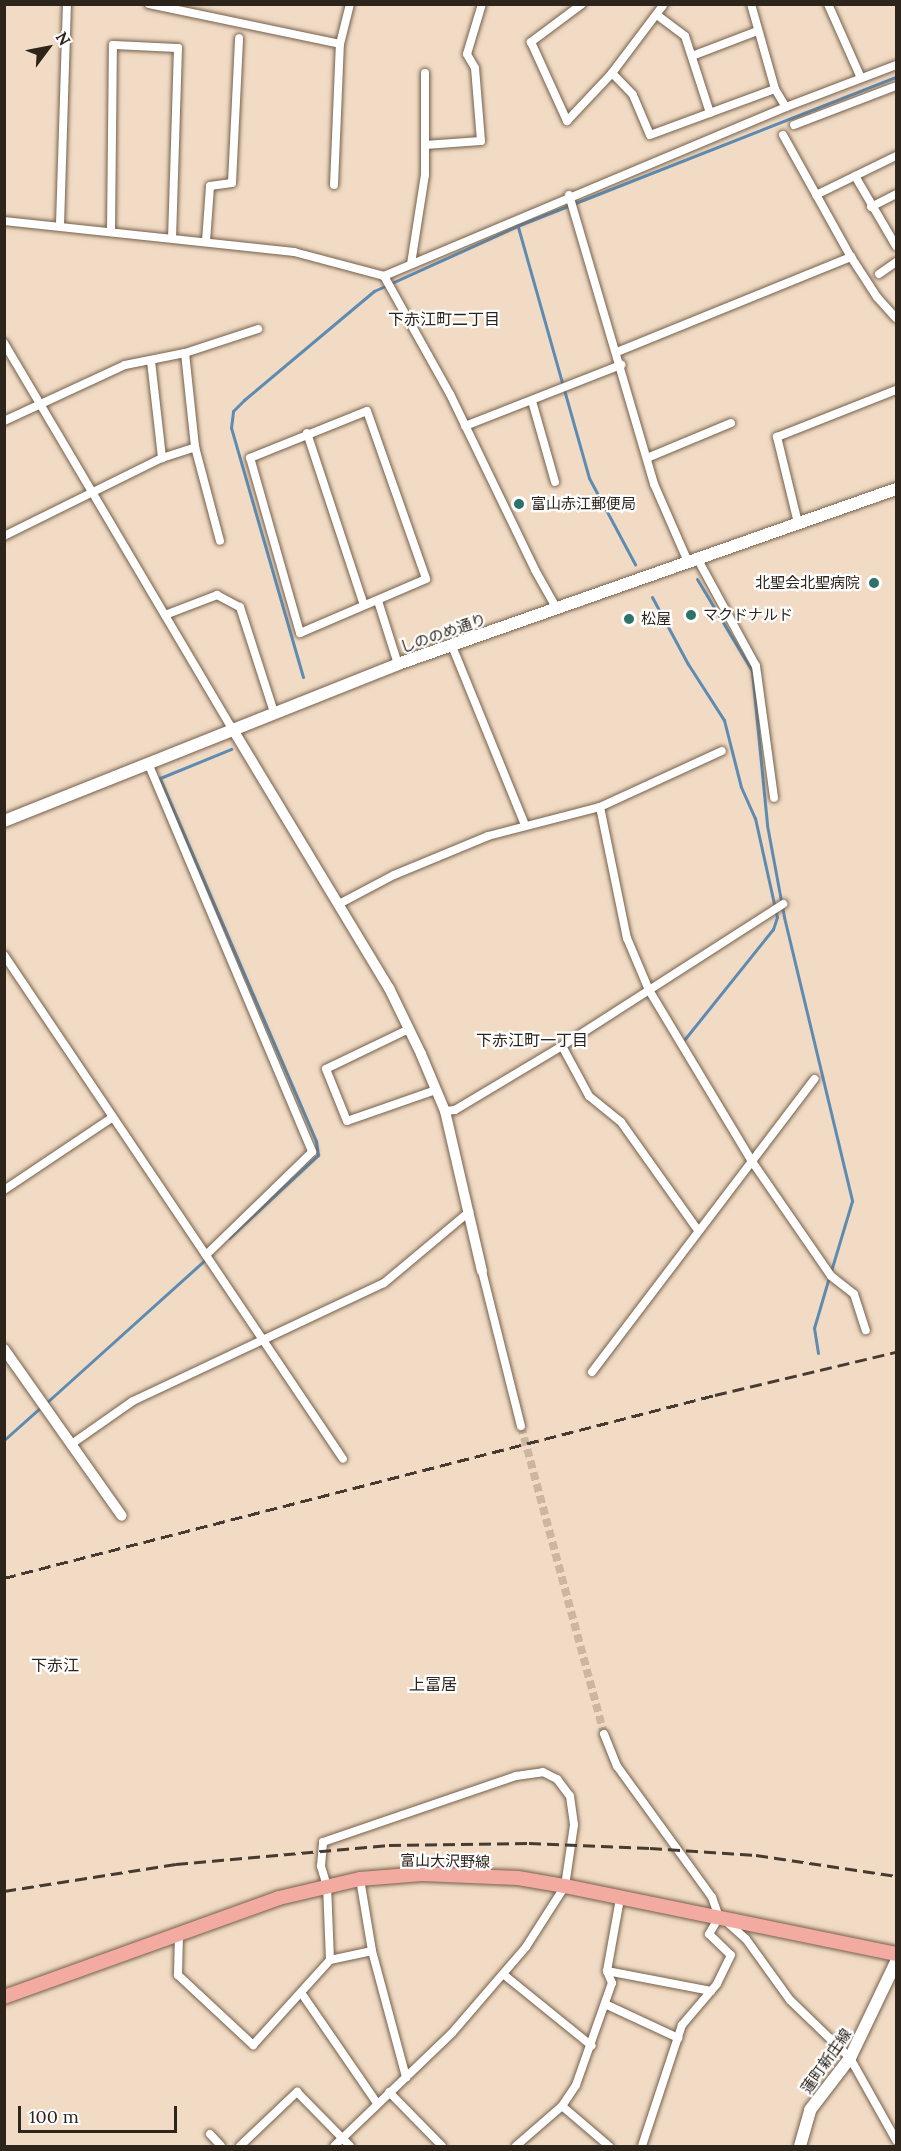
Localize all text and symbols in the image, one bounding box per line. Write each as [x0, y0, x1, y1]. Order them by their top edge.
north arrow [18, 18, 78, 78]
text: N [52, 28, 75, 49]
district label: 下赤江町二丁目 [388, 309, 500, 329]
place label: 富山赤江郵便局 [531, 495, 636, 513]
marker: 富山赤江郵便局 [512, 497, 526, 511]
place label: 北聖会北聖病院 [755, 574, 860, 592]
marker: 北聖会北聖病院 [865, 574, 883, 592]
place label: マクドナルド [703, 606, 793, 624]
marker: マクドナルド [684, 608, 698, 622]
street label: しののめ通り [398, 610, 488, 656]
place label: 松屋 [641, 610, 671, 628]
marker: 松屋 [622, 612, 636, 626]
district label: 下赤江町一丁目 [476, 1030, 588, 1050]
district label: 下赤江 [31, 1655, 79, 1675]
district label: 上冨居 [409, 1674, 457, 1694]
street label: 富山大沢野線 [400, 1851, 490, 1871]
street label: 蓮町新庄線 [797, 2025, 855, 2097]
scale bar [21, 2094, 180, 2132]
text: 100 m [29, 2105, 79, 2128]

